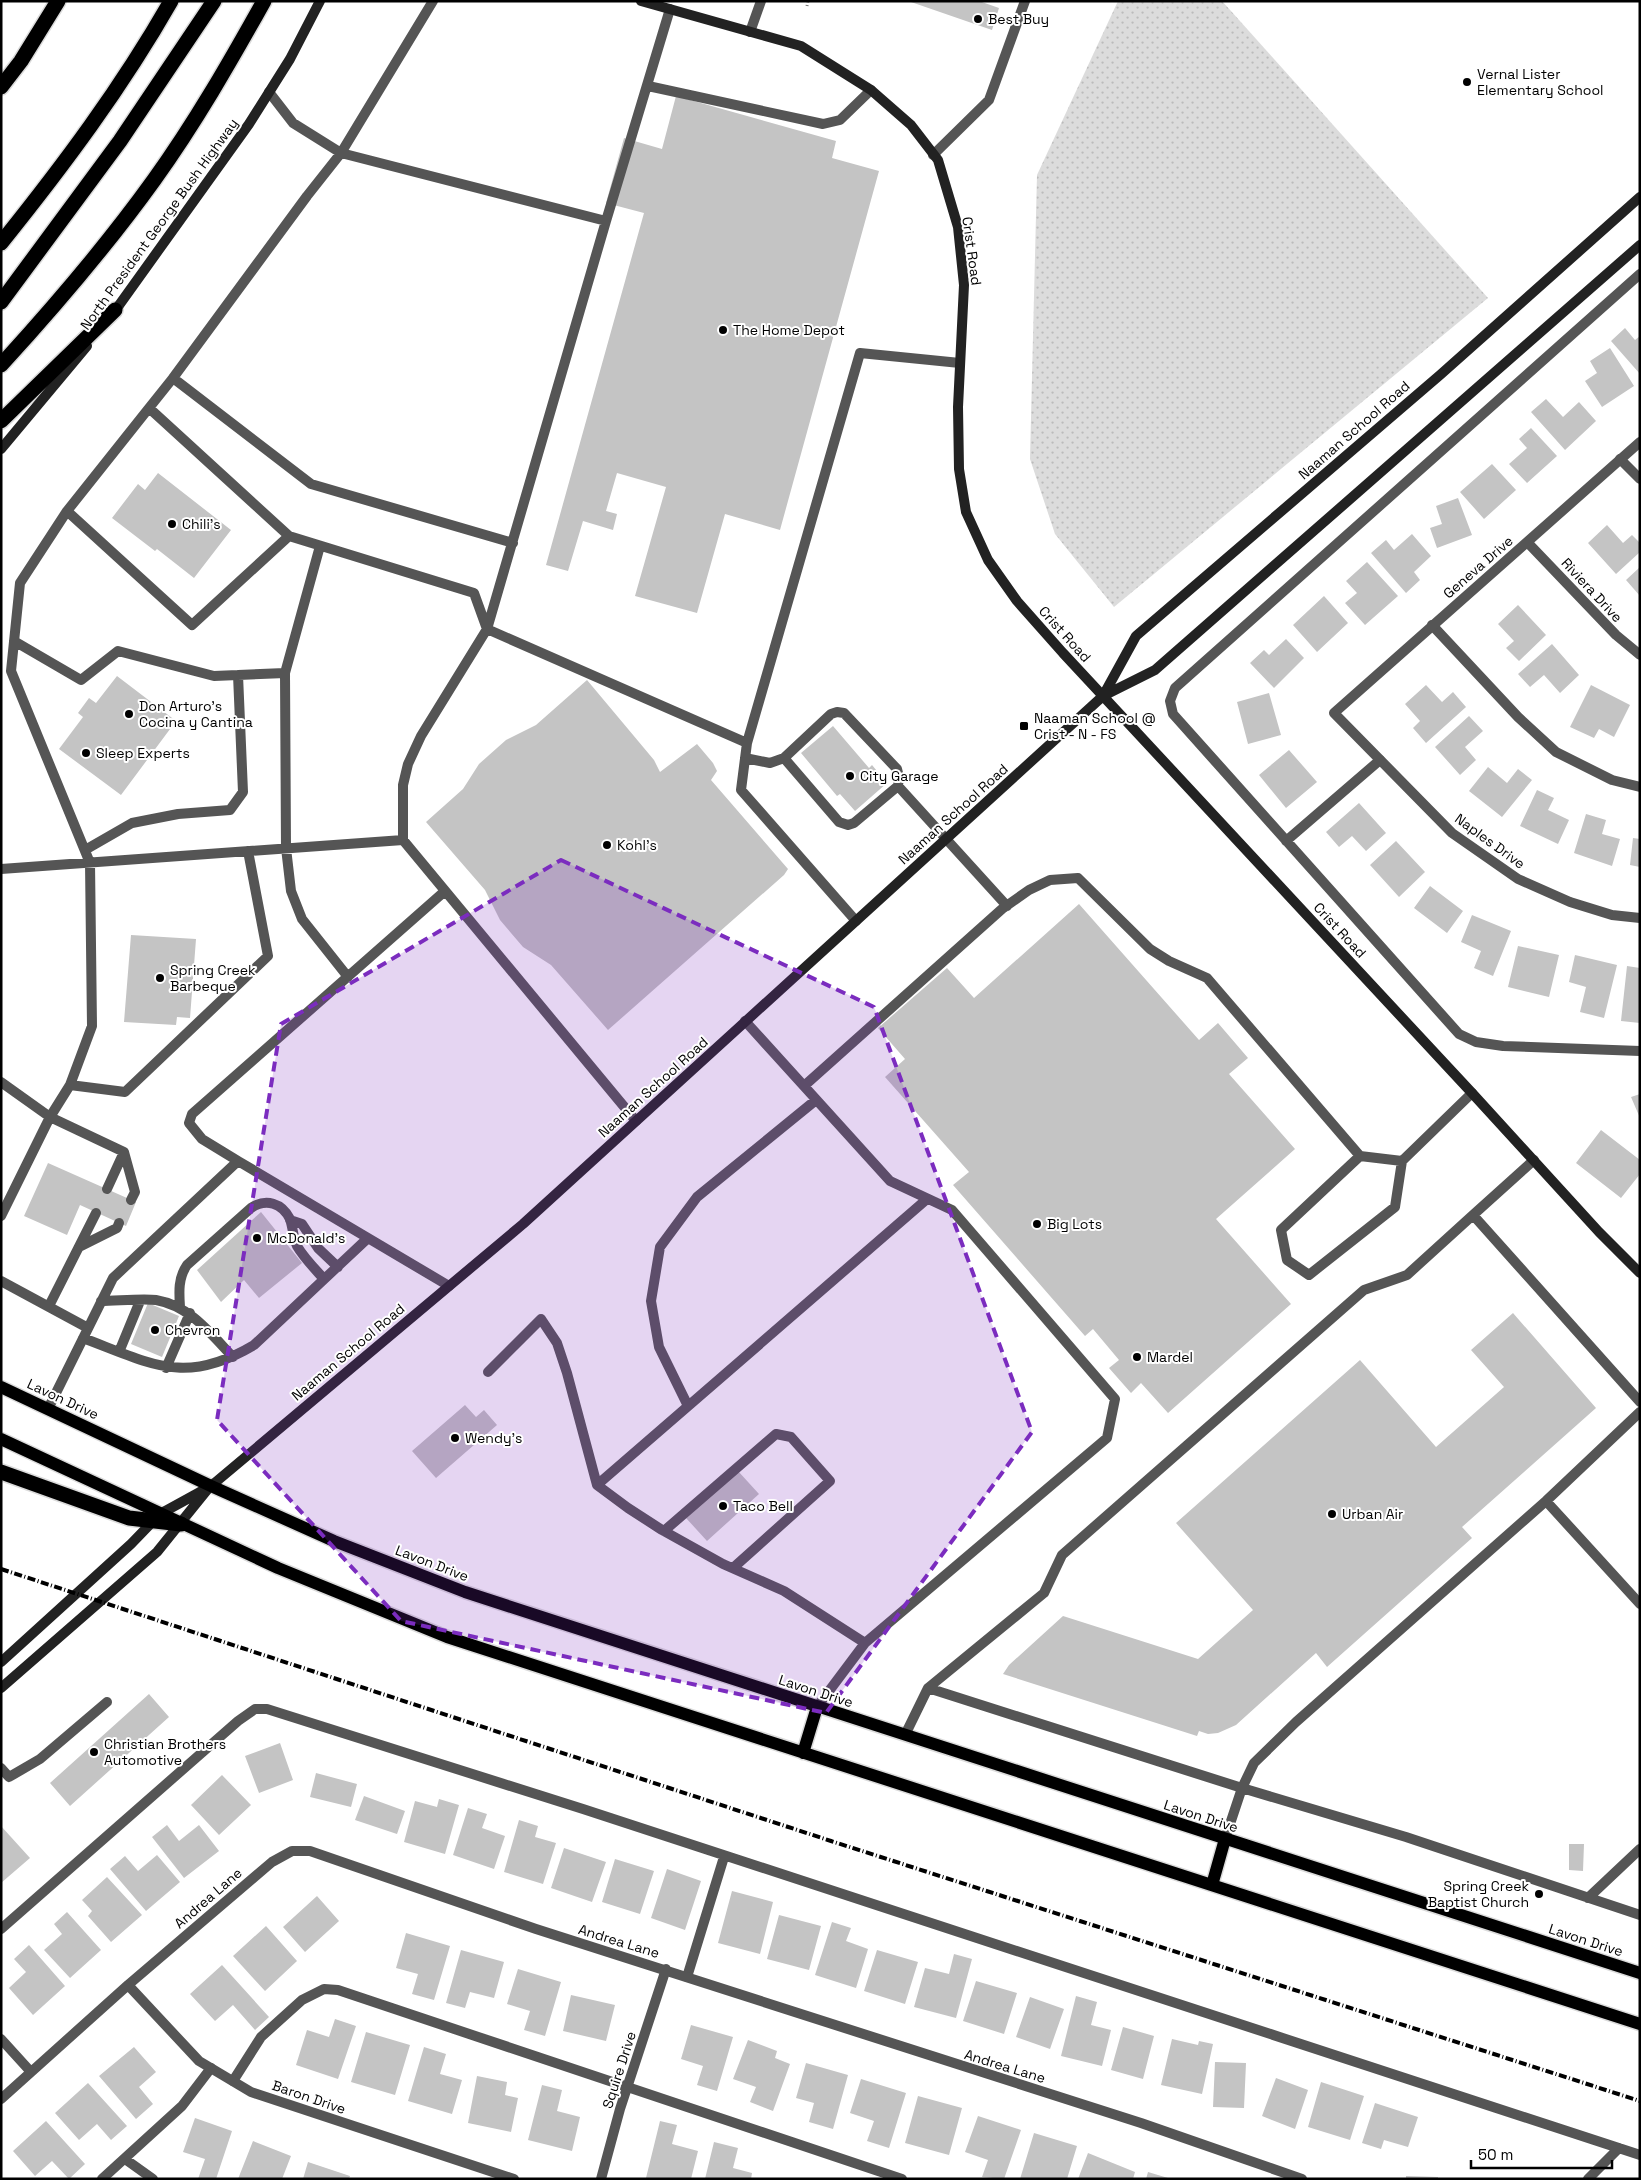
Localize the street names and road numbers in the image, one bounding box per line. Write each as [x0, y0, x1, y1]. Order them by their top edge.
street label: North President George Bush Highway [76, 115, 242, 333]
street label: Crist Road [958, 215, 986, 287]
street label: Naaman School Road [1295, 377, 1413, 483]
street label: Geneva Drive [1439, 532, 1517, 602]
street label: Riviera Drive [1558, 554, 1626, 626]
street label: Crist Road [1035, 602, 1095, 666]
street label: Naaman School Road [894, 760, 1012, 868]
street label: Naples Drive [1451, 809, 1529, 873]
street label: Crist Road [1310, 899, 1370, 961]
street label: Naaman School Road [594, 1033, 712, 1141]
street label: Naaman School Road [288, 1300, 408, 1404]
street label: Lavon Drive [24, 1375, 102, 1423]
street label: Lavon Drive [393, 1541, 471, 1585]
street label: Lavon Drive [777, 1671, 855, 1711]
street label: Lavon Drive [1162, 1796, 1240, 1836]
street label: Andrea Lane [170, 1864, 246, 1932]
street label: Andrea Lane [576, 1920, 662, 1962]
street label: Lavon Drive [1547, 1920, 1625, 1960]
street label: Squire Drive [598, 2029, 640, 2111]
street label: Andrea Lane [962, 2045, 1048, 2087]
street label: Baron Drive [270, 2076, 348, 2118]

